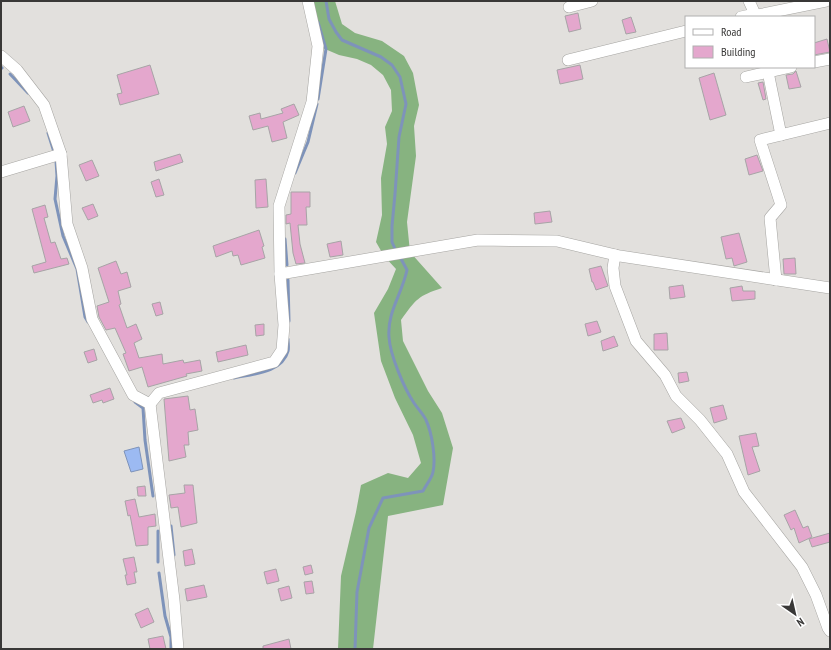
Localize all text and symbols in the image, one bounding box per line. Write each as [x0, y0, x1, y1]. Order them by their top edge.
legend [685, 16, 815, 68]
text: Road [721, 24, 741, 39]
text: Building [721, 44, 756, 59]
north arrow [775, 594, 815, 634]
text: N [794, 615, 807, 630]

